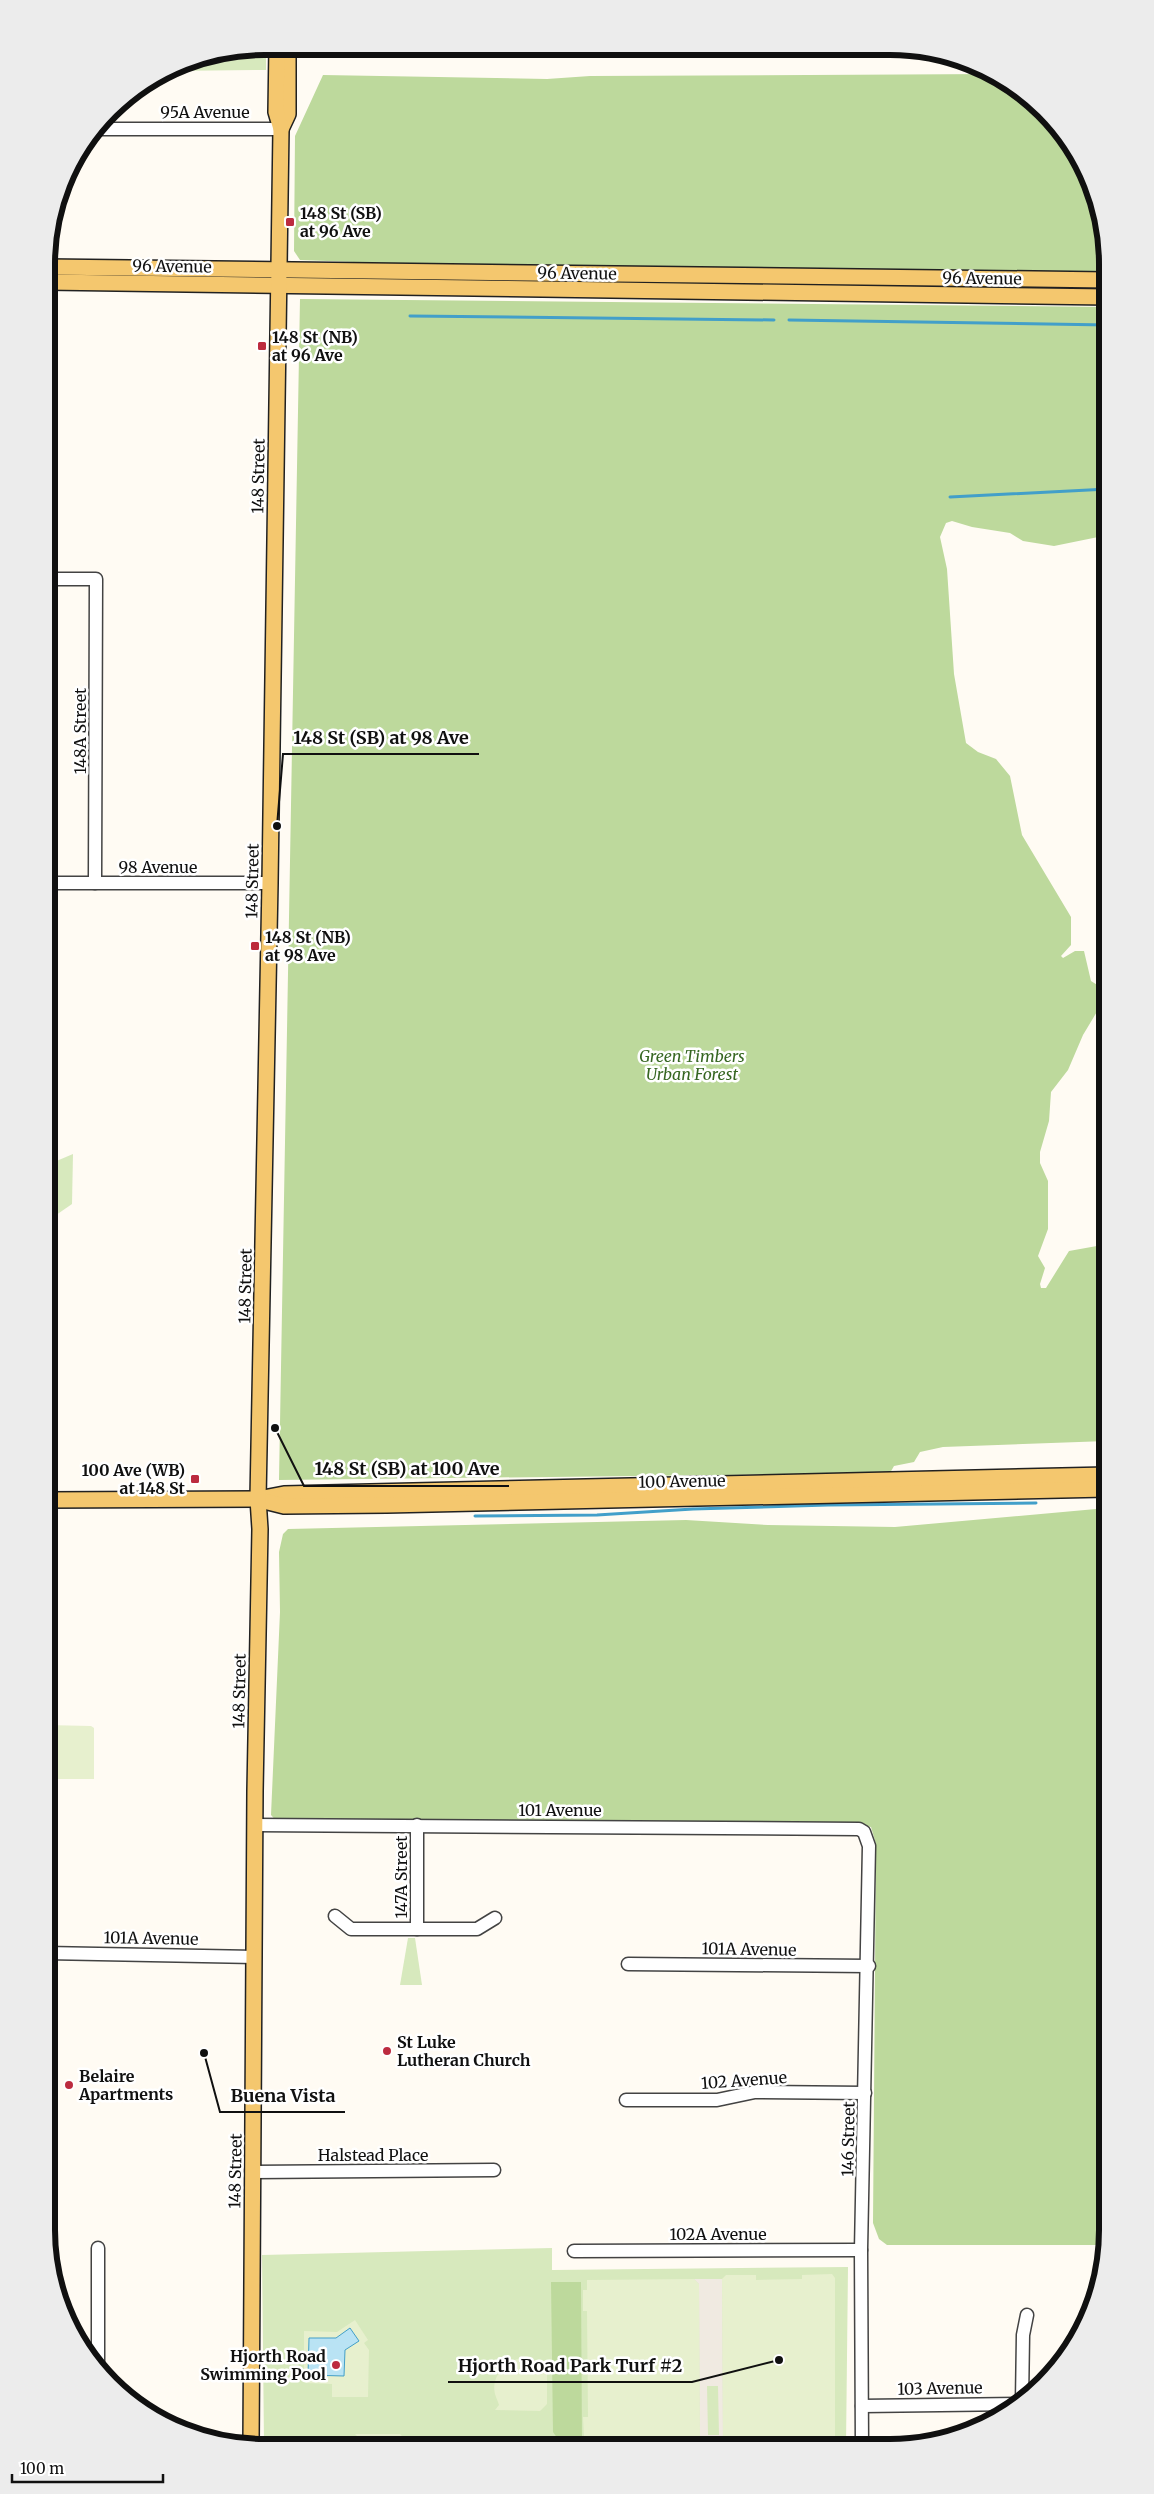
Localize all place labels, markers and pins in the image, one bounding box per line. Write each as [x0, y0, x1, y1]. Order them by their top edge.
place label: 148 St (SB) at 96 Ave [300, 203, 382, 241]
marker: 148 St (SB) at 96 Ave [284, 216, 296, 228]
place label: 148 St (NB) at 96 Ave [272, 327, 358, 365]
marker: 148 St (NB) at 96 Ave [256, 340, 268, 352]
callout: 148 St (SB) at 98 Ave [283, 721, 479, 754]
place label: 148 St (NB) at 98 Ave [265, 927, 351, 965]
marker: 148 St (NB) at 98 Ave [249, 940, 261, 952]
callout: 148 St (SB) at 100 Ave [304, 1453, 509, 1486]
place label: 100 Ave (WB) at 148 St [82, 1460, 186, 1498]
marker: 100 Ave (WB) at 148 St [189, 1473, 201, 1485]
place label: St Luke Lutheran Church [397, 2032, 531, 2070]
marker: St Luke Lutheran Church [381, 2045, 393, 2057]
place label: Belaire Apartments [78, 2066, 173, 2104]
marker: Belaire Apartments [63, 2079, 75, 2091]
callout: Buena Vista [220, 2079, 345, 2112]
place label: Hjorth Road Swimming Pool [200, 2346, 326, 2384]
callout: Hjorth Road Park Turf #2 [448, 2349, 692, 2382]
marker: Hjorth Road Swimming Pool [330, 2359, 342, 2371]

